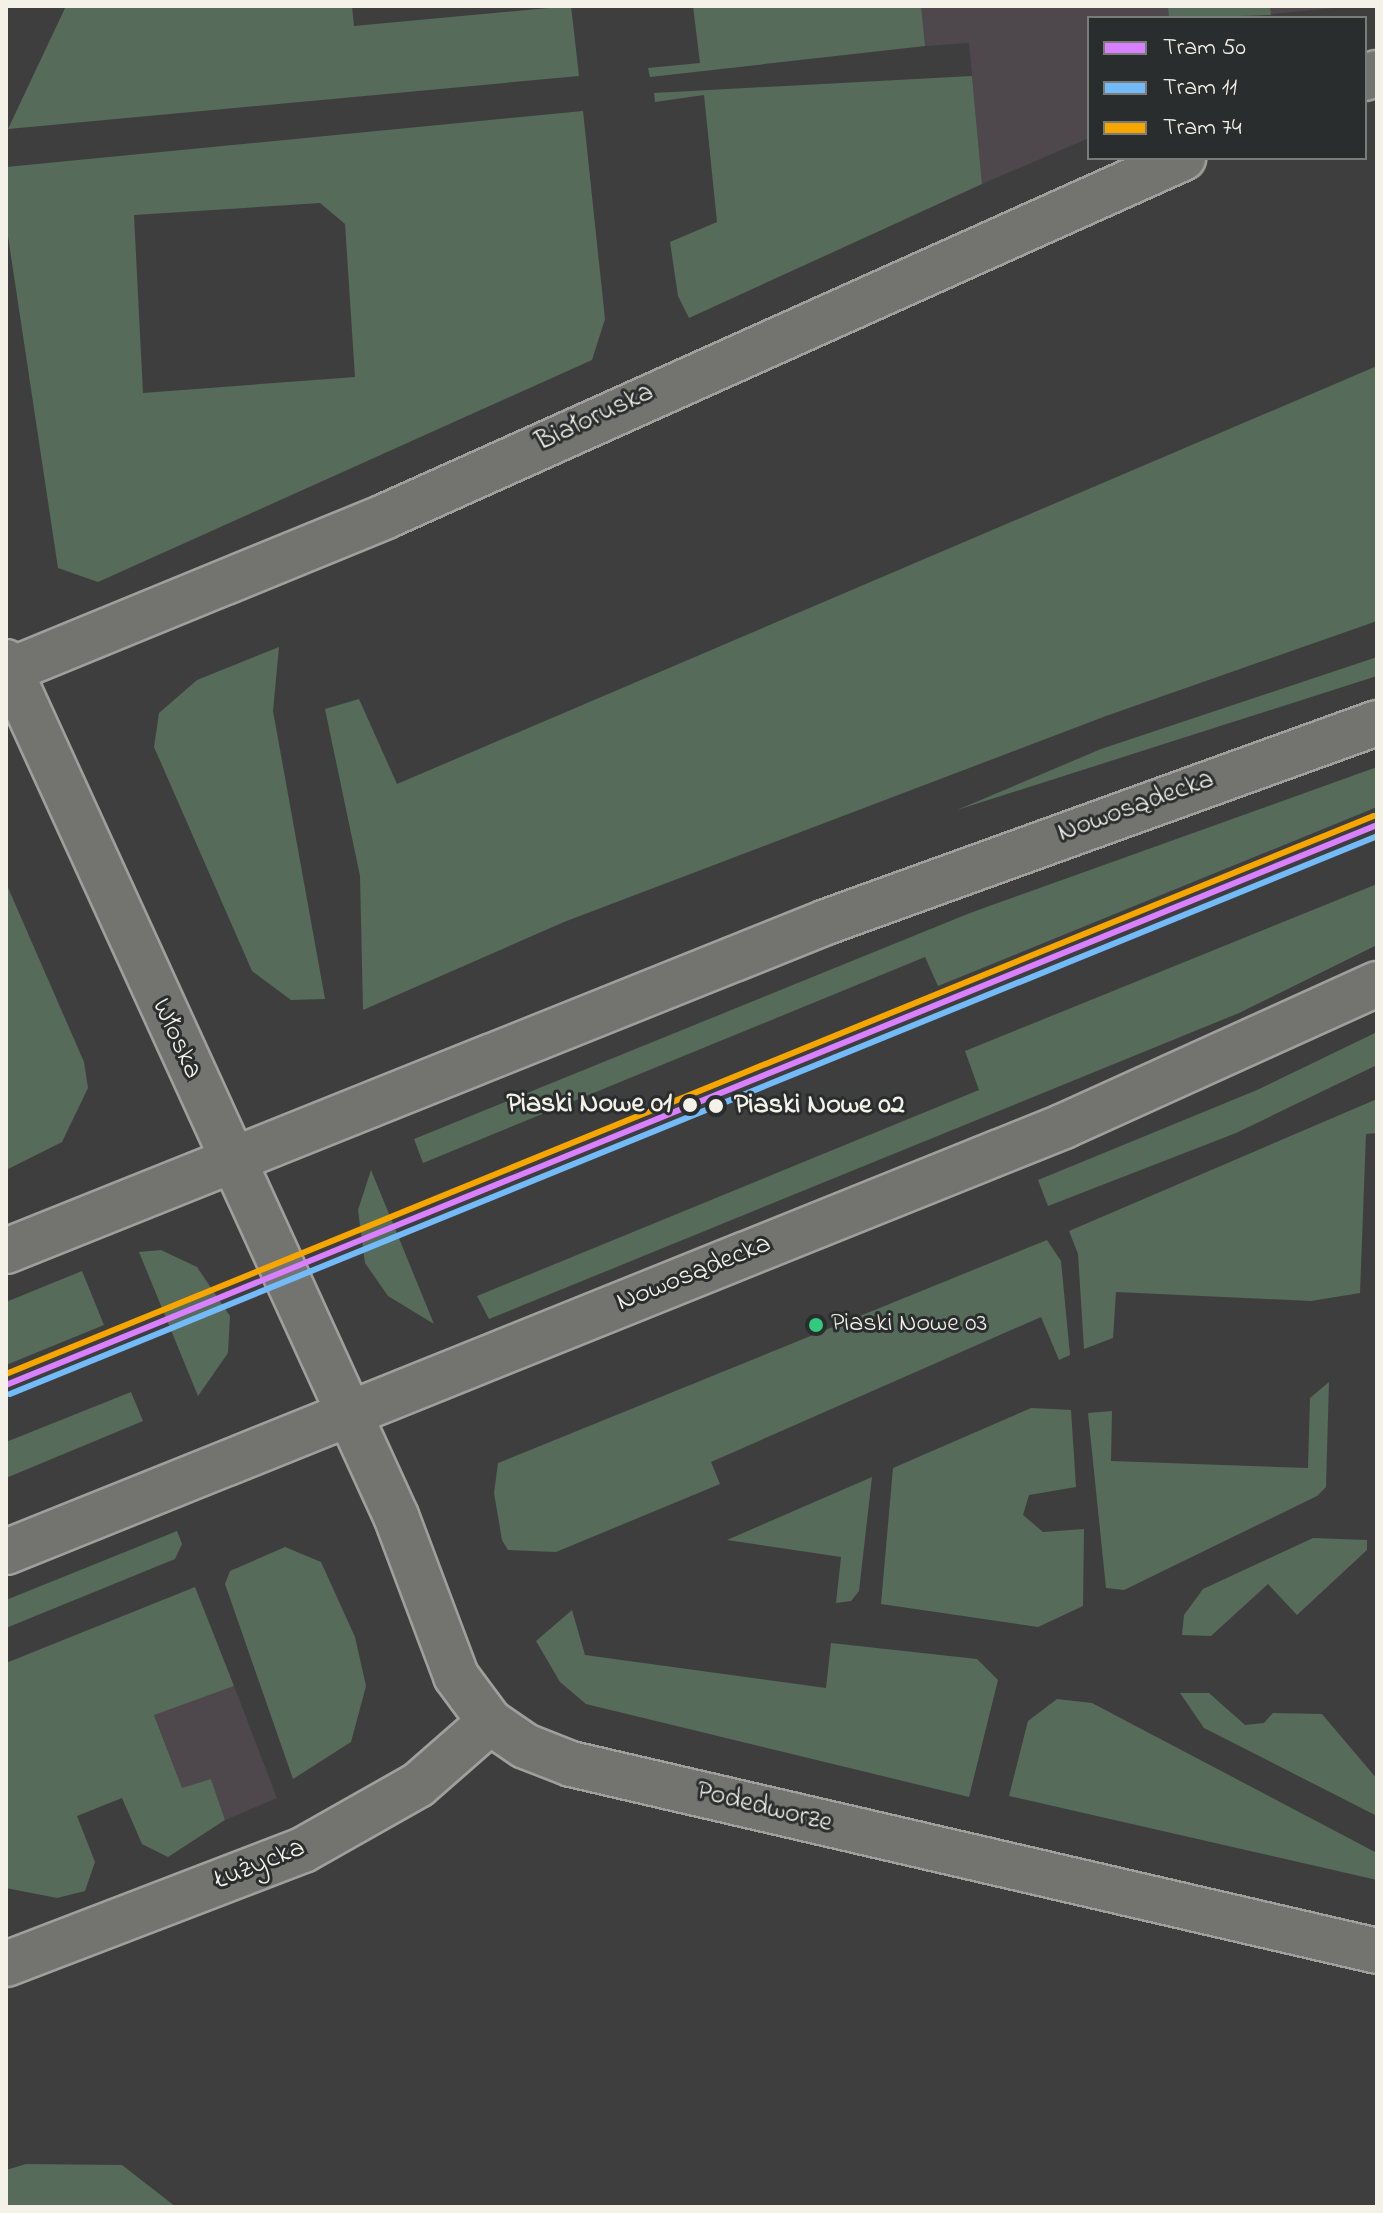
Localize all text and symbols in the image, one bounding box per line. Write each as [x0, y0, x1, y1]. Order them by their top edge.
legend [1087, 16, 1367, 160]
text: Tram 50 [1163, 31, 1246, 66]
text: Tram 11 [1163, 71, 1237, 106]
text: Tram 74 [1163, 111, 1242, 146]
street label: Białoruska [531, 376, 659, 460]
street label: Nowosądecka [1053, 763, 1219, 851]
street label: Włoska [143, 994, 209, 1084]
place label: Piaski Nowe 01 [506, 1088, 672, 1122]
place label: Piaski Nowe 02 [734, 1089, 905, 1123]
marker: Piaski Nowe 01 [679, 1094, 701, 1116]
marker: Piaski Nowe 02 [705, 1095, 727, 1117]
street label: Nowosądecka [612, 1228, 776, 1320]
place label: Piaski Nowe 03 [831, 1309, 987, 1341]
marker: Piaski Nowe 03 [808, 1317, 824, 1333]
street label: Podedworze [693, 1775, 835, 1841]
street label: Łużycka [210, 1832, 310, 1898]

